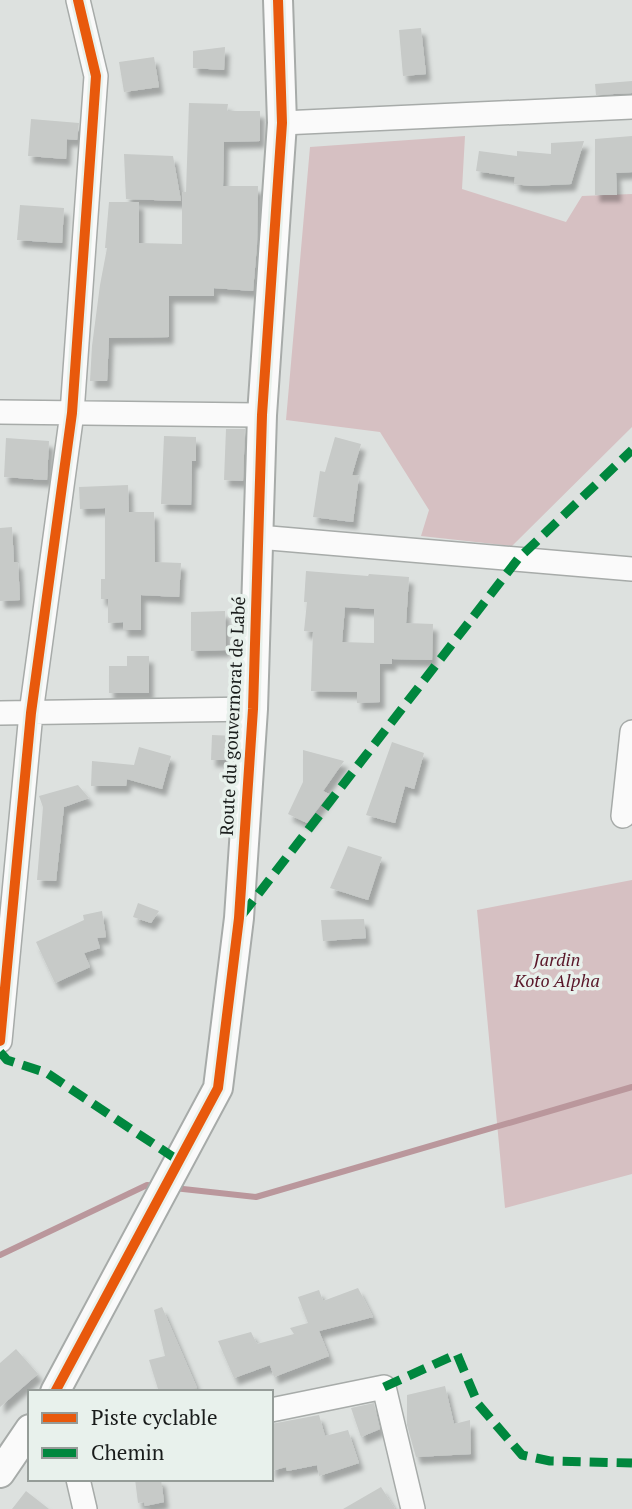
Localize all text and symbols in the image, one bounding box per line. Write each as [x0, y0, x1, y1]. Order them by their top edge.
street label: Route du gouvernorat de Labé [214, 596, 250, 836]
park label: Jardin Koto Alpha [513, 947, 600, 992]
legend [28, 1390, 273, 1481]
text: Piste cyclable [91, 1403, 217, 1431]
text: Chemin [91, 1438, 165, 1466]

